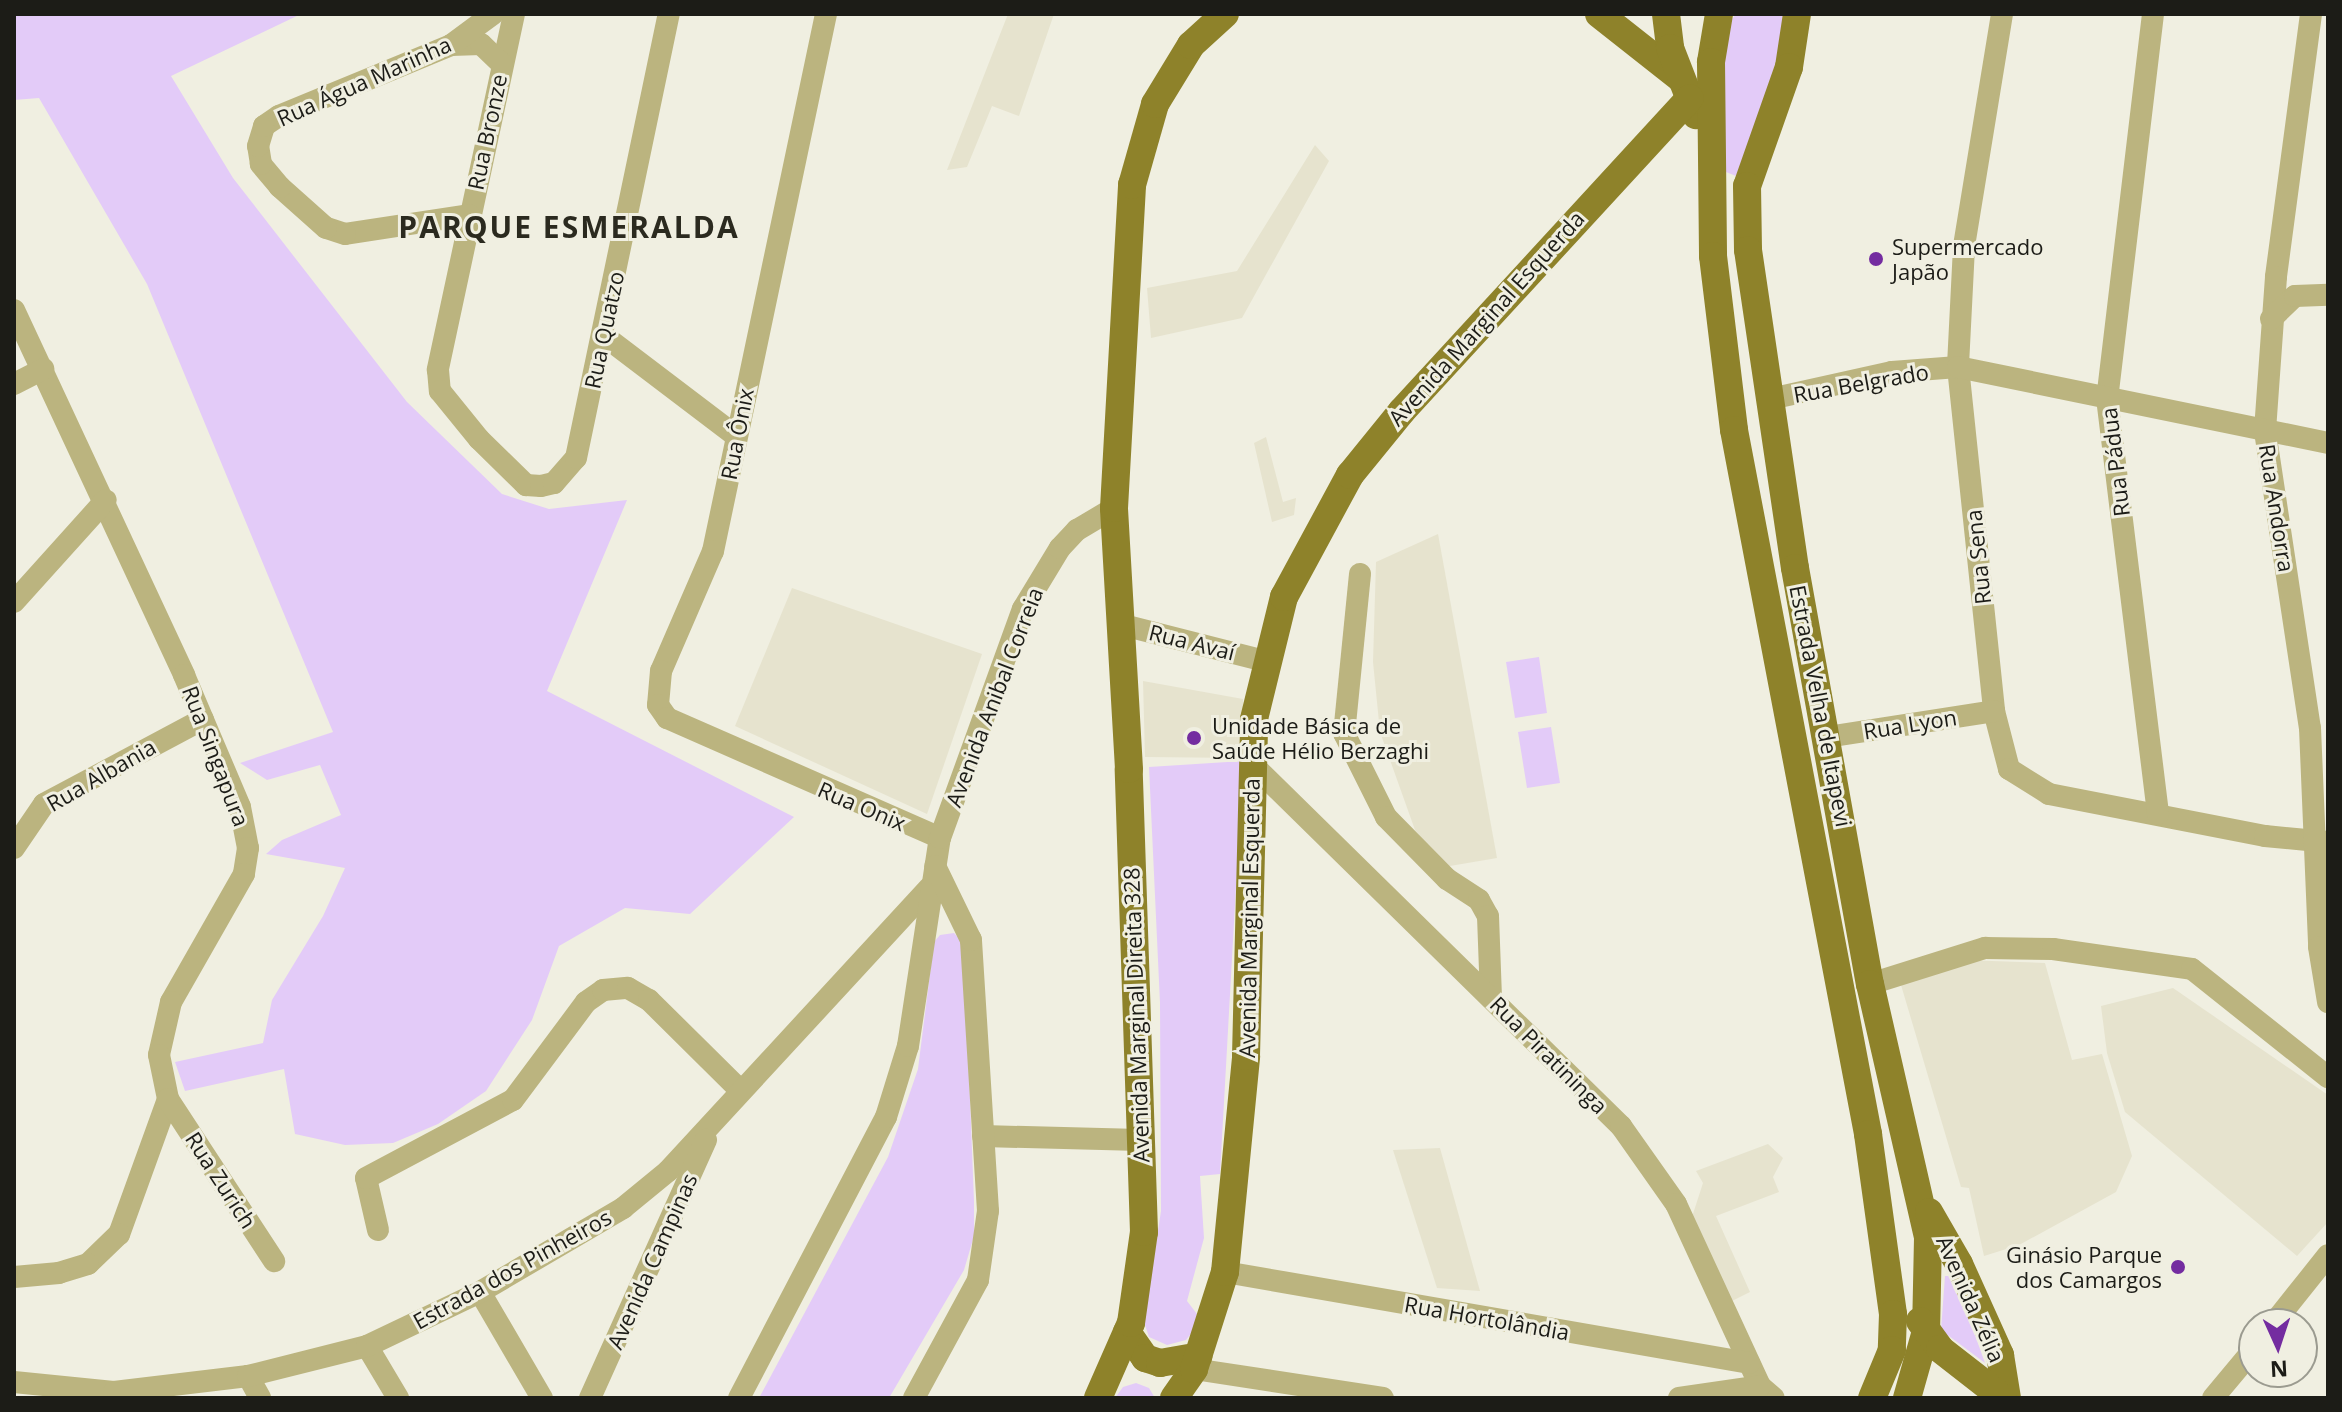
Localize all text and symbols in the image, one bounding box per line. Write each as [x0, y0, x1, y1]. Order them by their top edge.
street label: Rua Água Marinha [273, 31, 455, 131]
street label: Rua Bronze [462, 72, 512, 192]
street label: Avenida Marginal Esquerda [1383, 205, 1589, 431]
district label: PARQUE ESMERALDA [398, 209, 740, 245]
place label: Supermercado Japão [1892, 233, 2044, 284]
marker: Supermercado Japão [1867, 250, 1885, 268]
street label: Rua Quatzo [579, 269, 629, 391]
street label: Rua Belgrado [1791, 358, 1931, 408]
street label: Rua Ônix [715, 386, 759, 482]
street label: Rua Pádua [2095, 406, 2135, 518]
street label: Rua Andorra [2254, 442, 2300, 574]
street label: Rua Sena [1960, 508, 1996, 606]
street label: Estrada Velha de Itapevi [1785, 583, 1857, 829]
street label: Avenida Anibal Correia [940, 584, 1048, 810]
street label: Rua Avaí [1146, 619, 1238, 665]
street label: Rua Singapura [177, 682, 255, 830]
street label: Rua Lyon [1861, 704, 1959, 744]
place label: Unidade Básica de Saúde Hélio Berzaghi [1212, 712, 1429, 764]
marker: Unidade Básica de Saúde Hélio Berzaghi [1183, 727, 1205, 749]
street label: Rua Albania [42, 733, 160, 817]
street label: Rua Onix [814, 776, 910, 836]
street label: Avenida Marginal Esquerda [1233, 778, 1265, 1058]
street label: Avenida Marginal Direita 328 [1118, 867, 1154, 1163]
street label: Rua Piratininga [1485, 991, 1613, 1119]
street label: Rua Zurich [180, 1127, 262, 1233]
street label: Avenida Campinas [601, 1169, 703, 1353]
street label: Estrada dos Pinheiros [408, 1204, 616, 1334]
street label: Avenida Zélia [1931, 1232, 2011, 1366]
place label: Ginásio Parque dos Camargos [2006, 1241, 2162, 1292]
marker: Ginásio Parque dos Camargos [2169, 1258, 2187, 1276]
street label: Rua Hortolândia [1402, 1290, 1572, 1346]
north arrow [2238, 1308, 2318, 1388]
text: N [2269, 1355, 2289, 1385]

